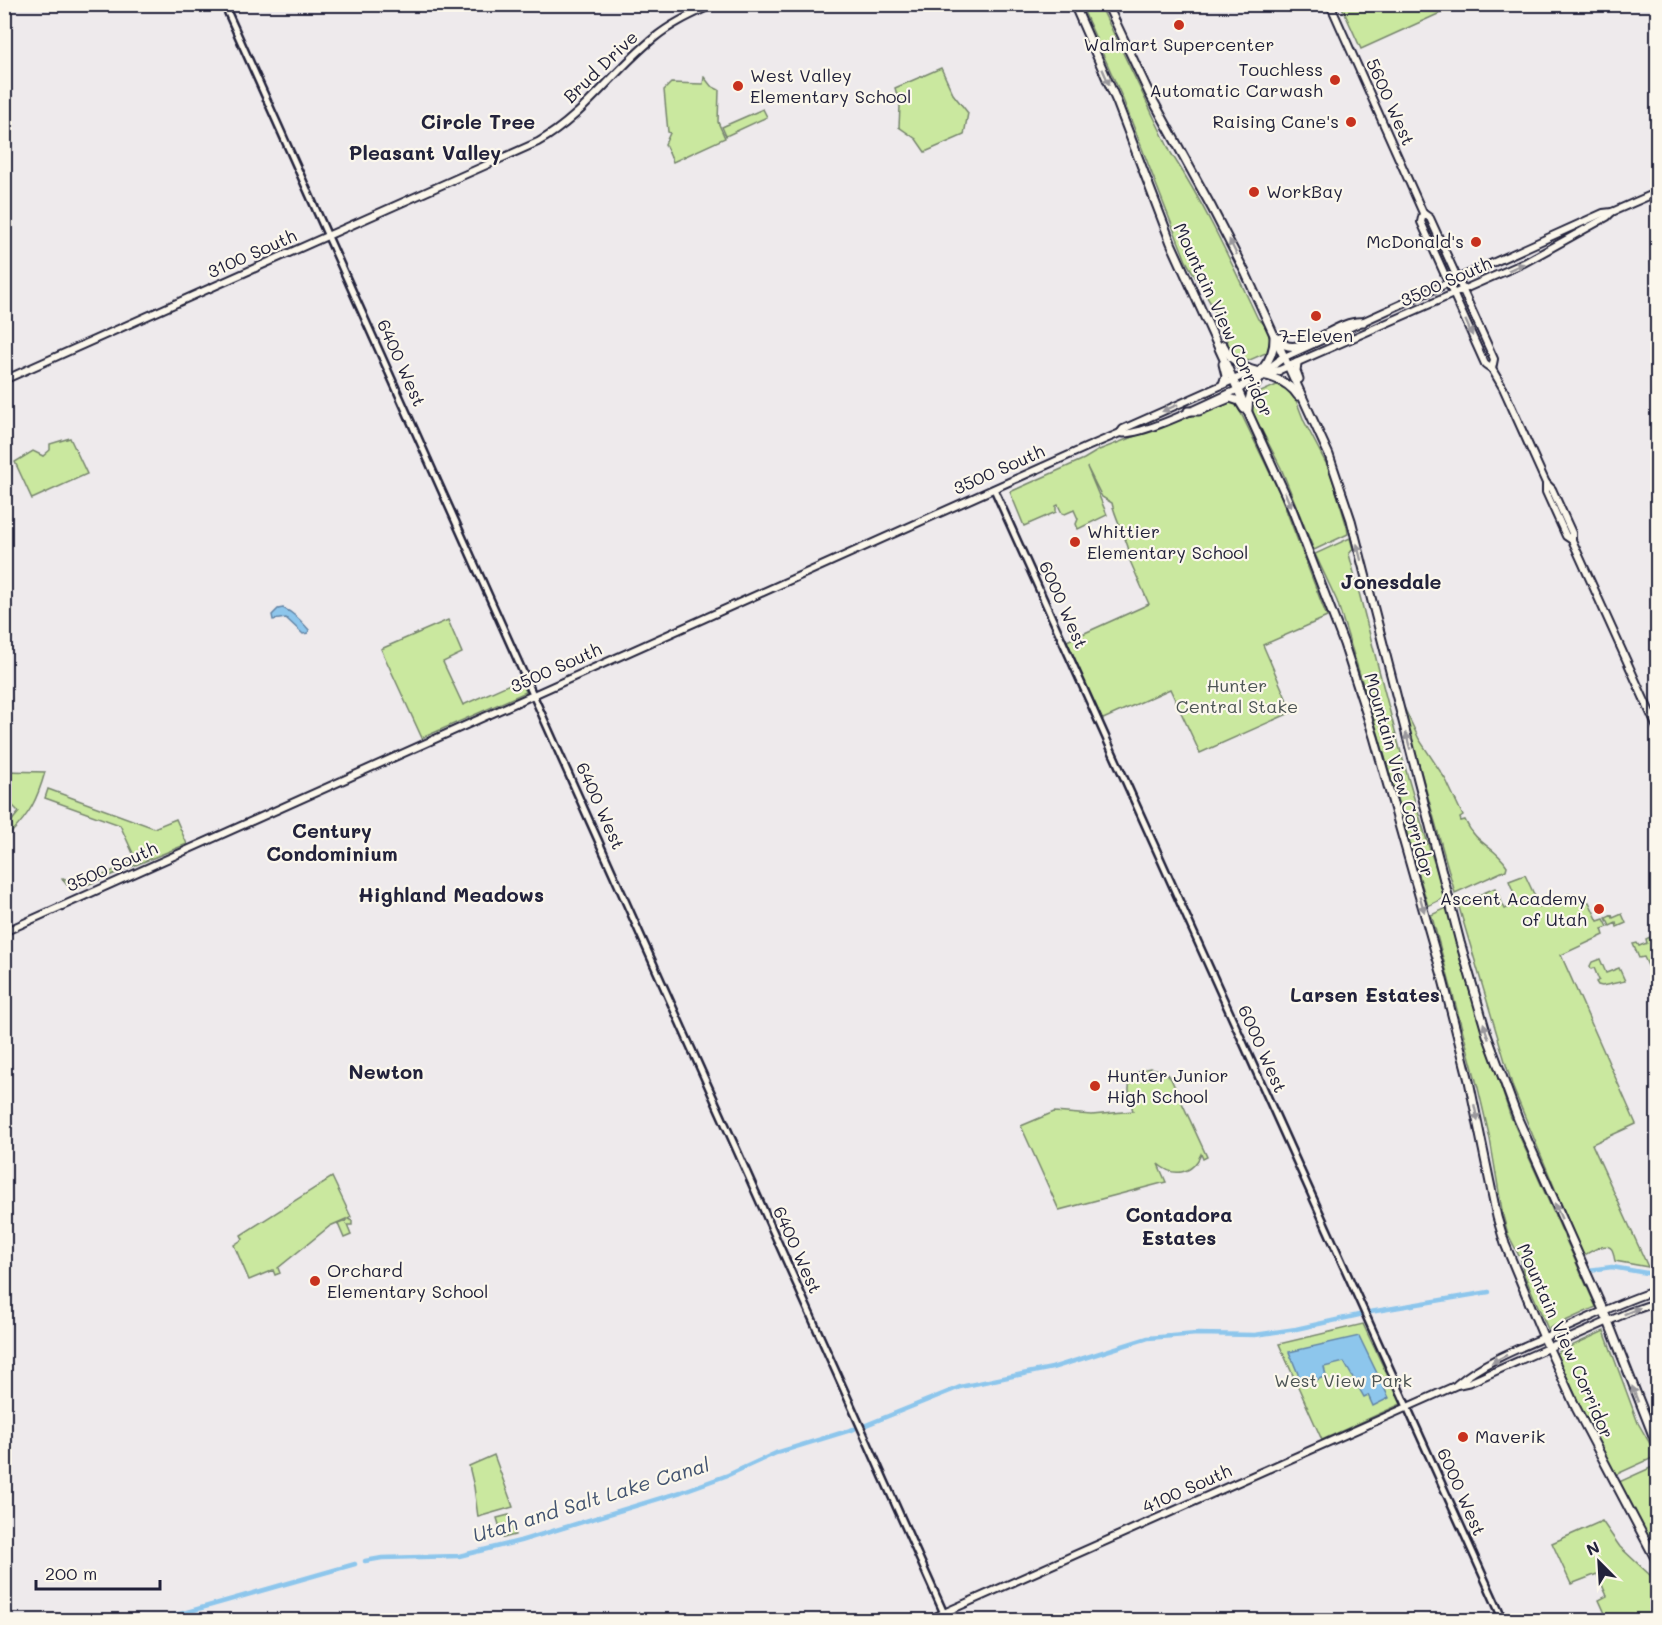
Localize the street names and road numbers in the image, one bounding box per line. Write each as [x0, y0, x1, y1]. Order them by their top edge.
street label: Brud Drive [558, 25, 643, 108]
street label: 5600 West [1361, 54, 1421, 149]
street label: Mountain View Corridor [1168, 219, 1279, 420]
street label: 3100 South [203, 223, 300, 283]
street label: 3500 South [1396, 250, 1495, 312]
street label: 6400 West [372, 315, 432, 410]
street label: 3500 South [949, 438, 1048, 500]
street label: 6000 West [1034, 557, 1094, 652]
street label: 3500 South [506, 636, 605, 698]
street label: Mountain View Corridor [1359, 670, 1441, 880]
street label: 6400 West [571, 758, 631, 853]
street label: 3500 South [62, 835, 161, 897]
street label: 6000 West [1233, 1001, 1293, 1096]
street label: 6400 West [768, 1202, 828, 1297]
street label: Mountain View Corridor [1512, 1239, 1620, 1442]
street label: 6000 West [1432, 1444, 1492, 1539]
street label: 4100 South [1138, 1458, 1235, 1518]

